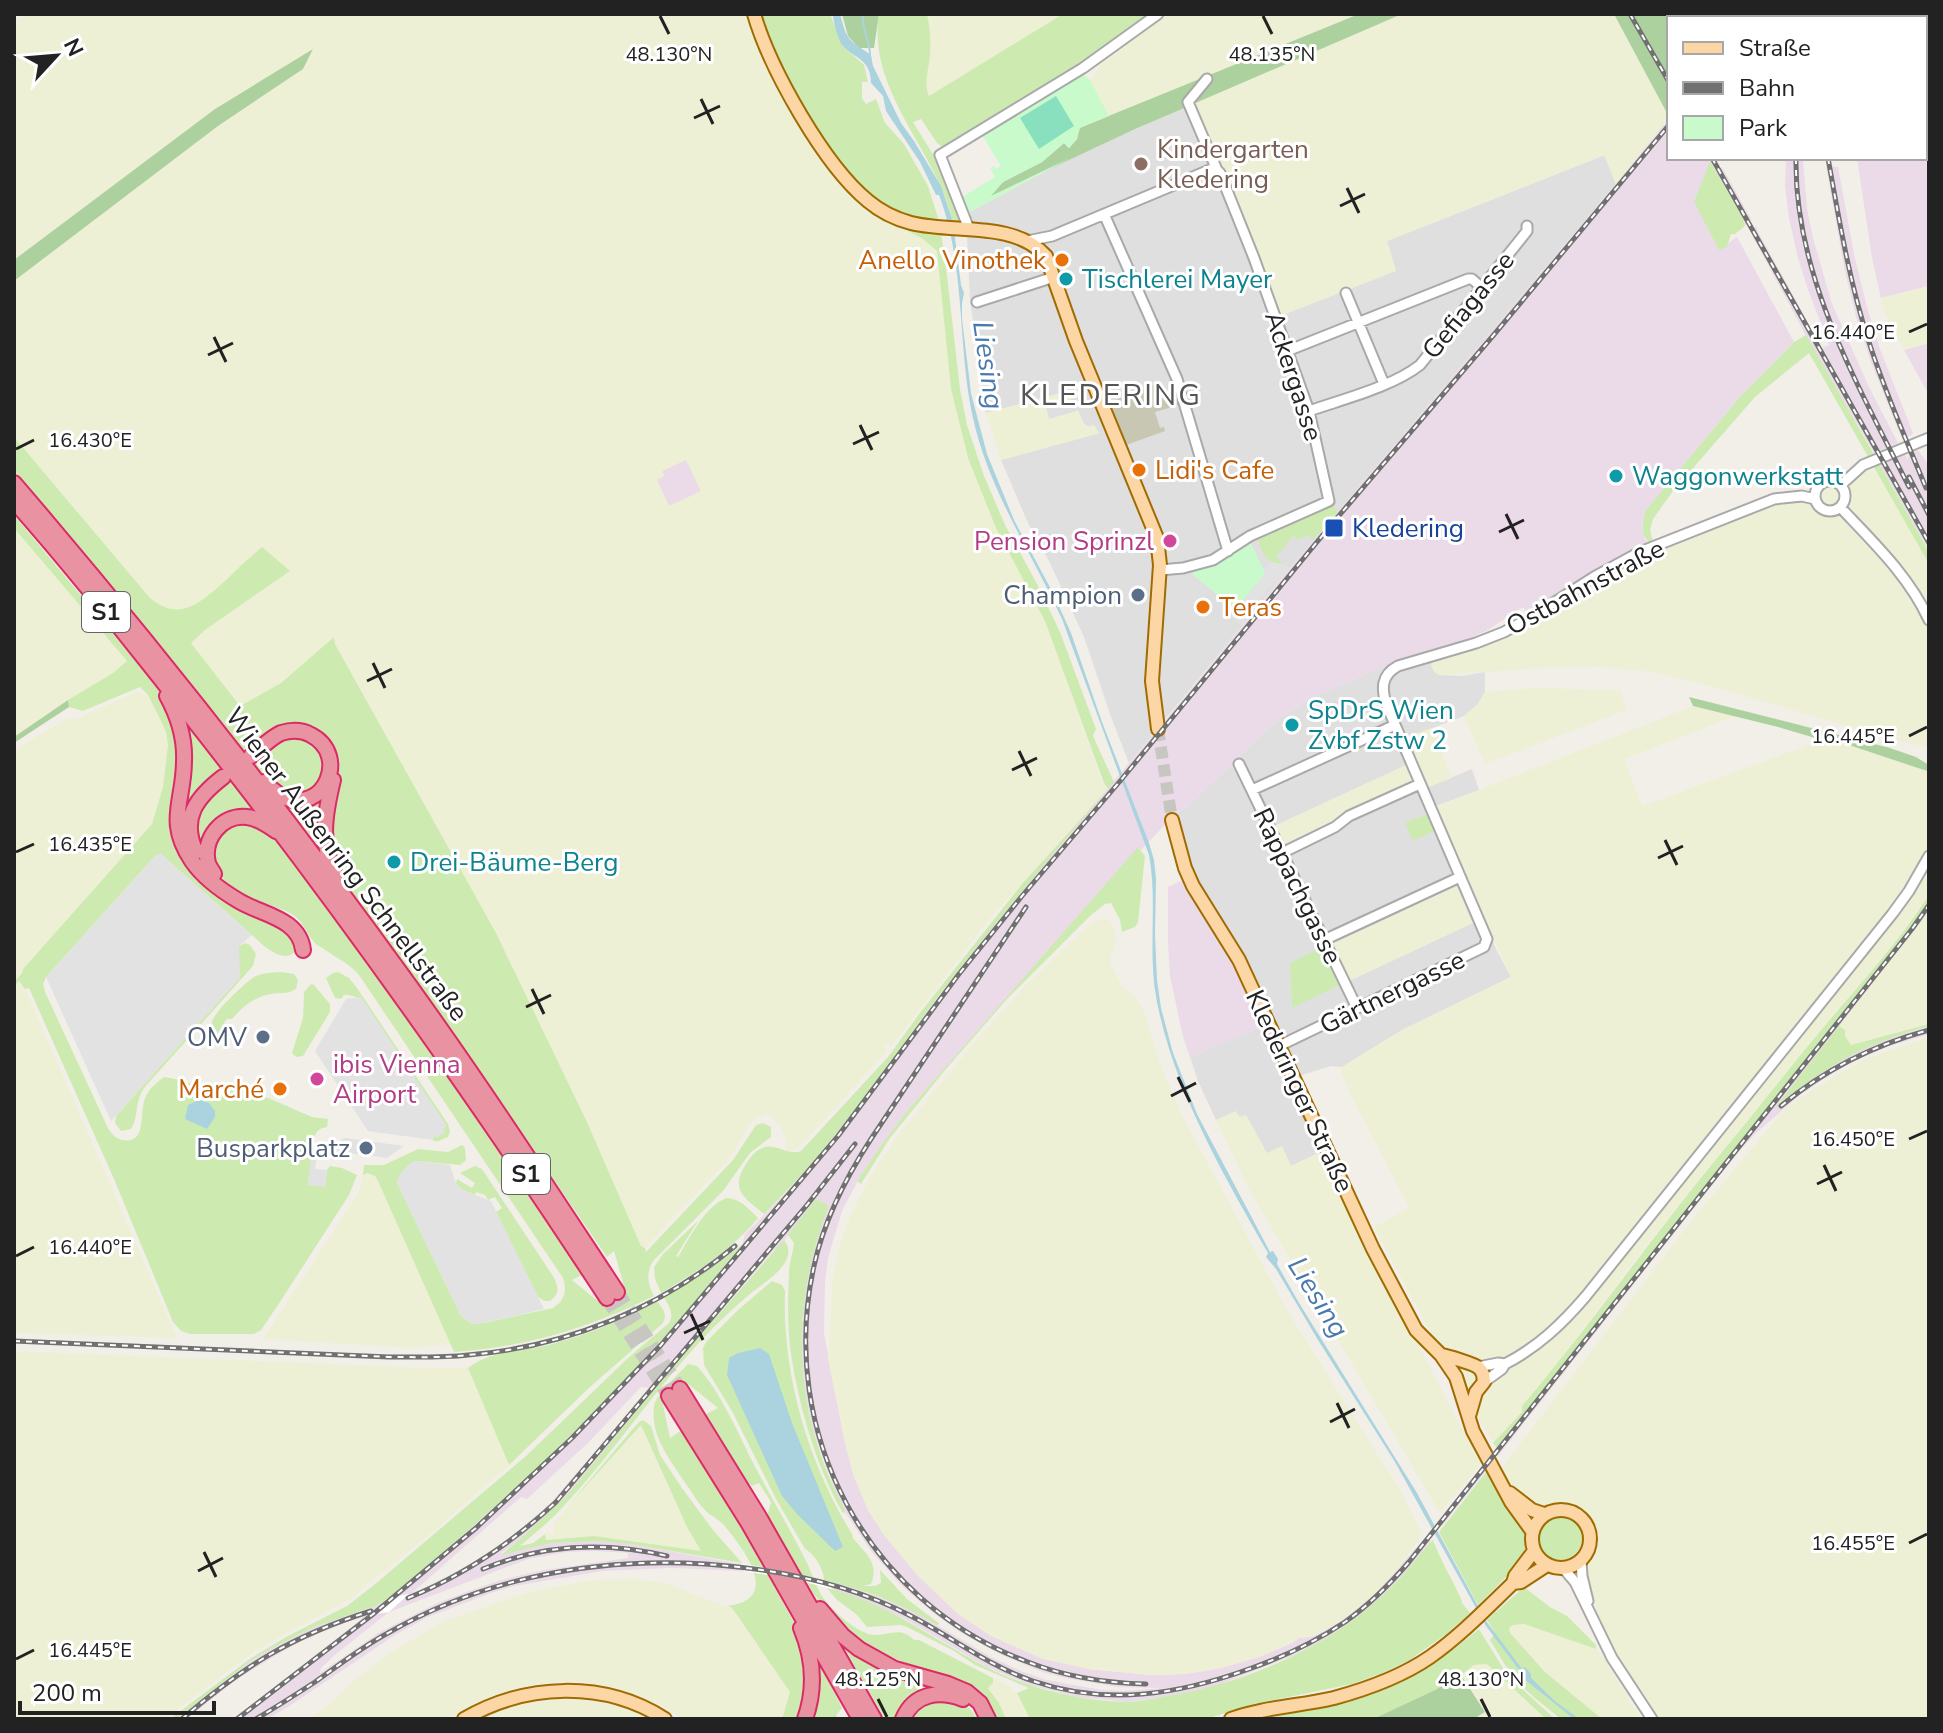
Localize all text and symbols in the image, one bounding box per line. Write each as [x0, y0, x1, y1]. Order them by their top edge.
north arrow [16, 16, 96, 96]
legend [1667, 16, 1927, 160]
text: Straße [1739, 32, 1811, 64]
text: N [56, 34, 90, 62]
text: 48.130°N [626, 41, 712, 68]
text: 48.135°N [1229, 41, 1315, 68]
text: Bahn [1739, 72, 1795, 104]
text: Park [1739, 112, 1788, 144]
place label: Kindergarten Kledering [1157, 132, 1309, 197]
marker: Kindergarten Kledering [1132, 155, 1150, 173]
place label: Anello Vinothek [858, 243, 1047, 278]
street label: Gefiagasse [1414, 244, 1523, 366]
marker: Anello Vinothek [1053, 251, 1071, 269]
place label: Tischlerei Mayer [1082, 262, 1273, 297]
marker: Tischlerei Mayer [1057, 270, 1075, 288]
street label: Ackergasse [1256, 307, 1331, 445]
water label: Liesing [963, 318, 1013, 412]
text: 16.440°E [1811, 319, 1895, 346]
district label: KLEDERING [1020, 375, 1202, 416]
text: 16.430°E [48, 427, 132, 454]
place label: Lidi's Cafe [1155, 453, 1274, 488]
place label: Waggonwerkstatt [1632, 459, 1844, 494]
marker: Lidi's Cafe [1130, 461, 1148, 479]
marker: Waggonwerkstatt [1607, 467, 1625, 485]
place label: Kledering [1352, 511, 1464, 546]
marker: Kledering [1323, 517, 1345, 539]
place label: Pension Sprinzl [974, 524, 1154, 559]
street label: Ostbahnstraße [1500, 531, 1670, 644]
marker: Pension Sprinzl [1161, 532, 1179, 550]
place label: Champion [1003, 578, 1122, 613]
marker: Champion [1129, 586, 1147, 604]
place label: Teras [1219, 590, 1282, 625]
road number: S1 [82, 592, 130, 632]
marker: Teras [1194, 598, 1212, 616]
place label: SpDrS Wien Zvbf Zstw 2 [1308, 693, 1454, 758]
street label: Wiener Außenring Schnellstraße [217, 700, 476, 1028]
marker: SpDrS Wien Zvbf Zstw 2 [1283, 716, 1301, 734]
text: 16.445°E [1811, 723, 1895, 750]
street label: Rappachgasse [1245, 802, 1351, 970]
text: 16.435°E [48, 831, 132, 858]
place label: Drei-Bäume-Berg [410, 845, 618, 880]
marker: Drei-Bäume-Berg [385, 853, 403, 871]
street label: Gärtnergasse [1314, 942, 1471, 1043]
street label: Klederinger Straße [1237, 984, 1362, 1198]
place label: OMV [187, 1020, 247, 1055]
marker: OMV [254, 1028, 272, 1046]
place label: ibis Vienna Airport [333, 1047, 461, 1112]
marker: ibis Vienna Airport [308, 1070, 326, 1088]
place label: Marché [178, 1072, 264, 1107]
marker: Marché [271, 1080, 289, 1098]
text: 16.450°E [1811, 1126, 1895, 1153]
place label: Busparkplatz [196, 1131, 350, 1166]
marker: Busparkplatz [357, 1139, 375, 1157]
road number: S1 [502, 1154, 550, 1194]
text: 16.440°E [48, 1234, 132, 1261]
water label: Liesing [1278, 1250, 1358, 1345]
text: 16.455°E [1811, 1530, 1895, 1557]
text: 16.445°E [48, 1637, 132, 1664]
scale bar [20, 1665, 214, 1715]
text: 48.125°N [835, 1666, 921, 1693]
text: 48.130°N [1438, 1666, 1524, 1693]
text: 200 m [32, 1677, 102, 1709]

